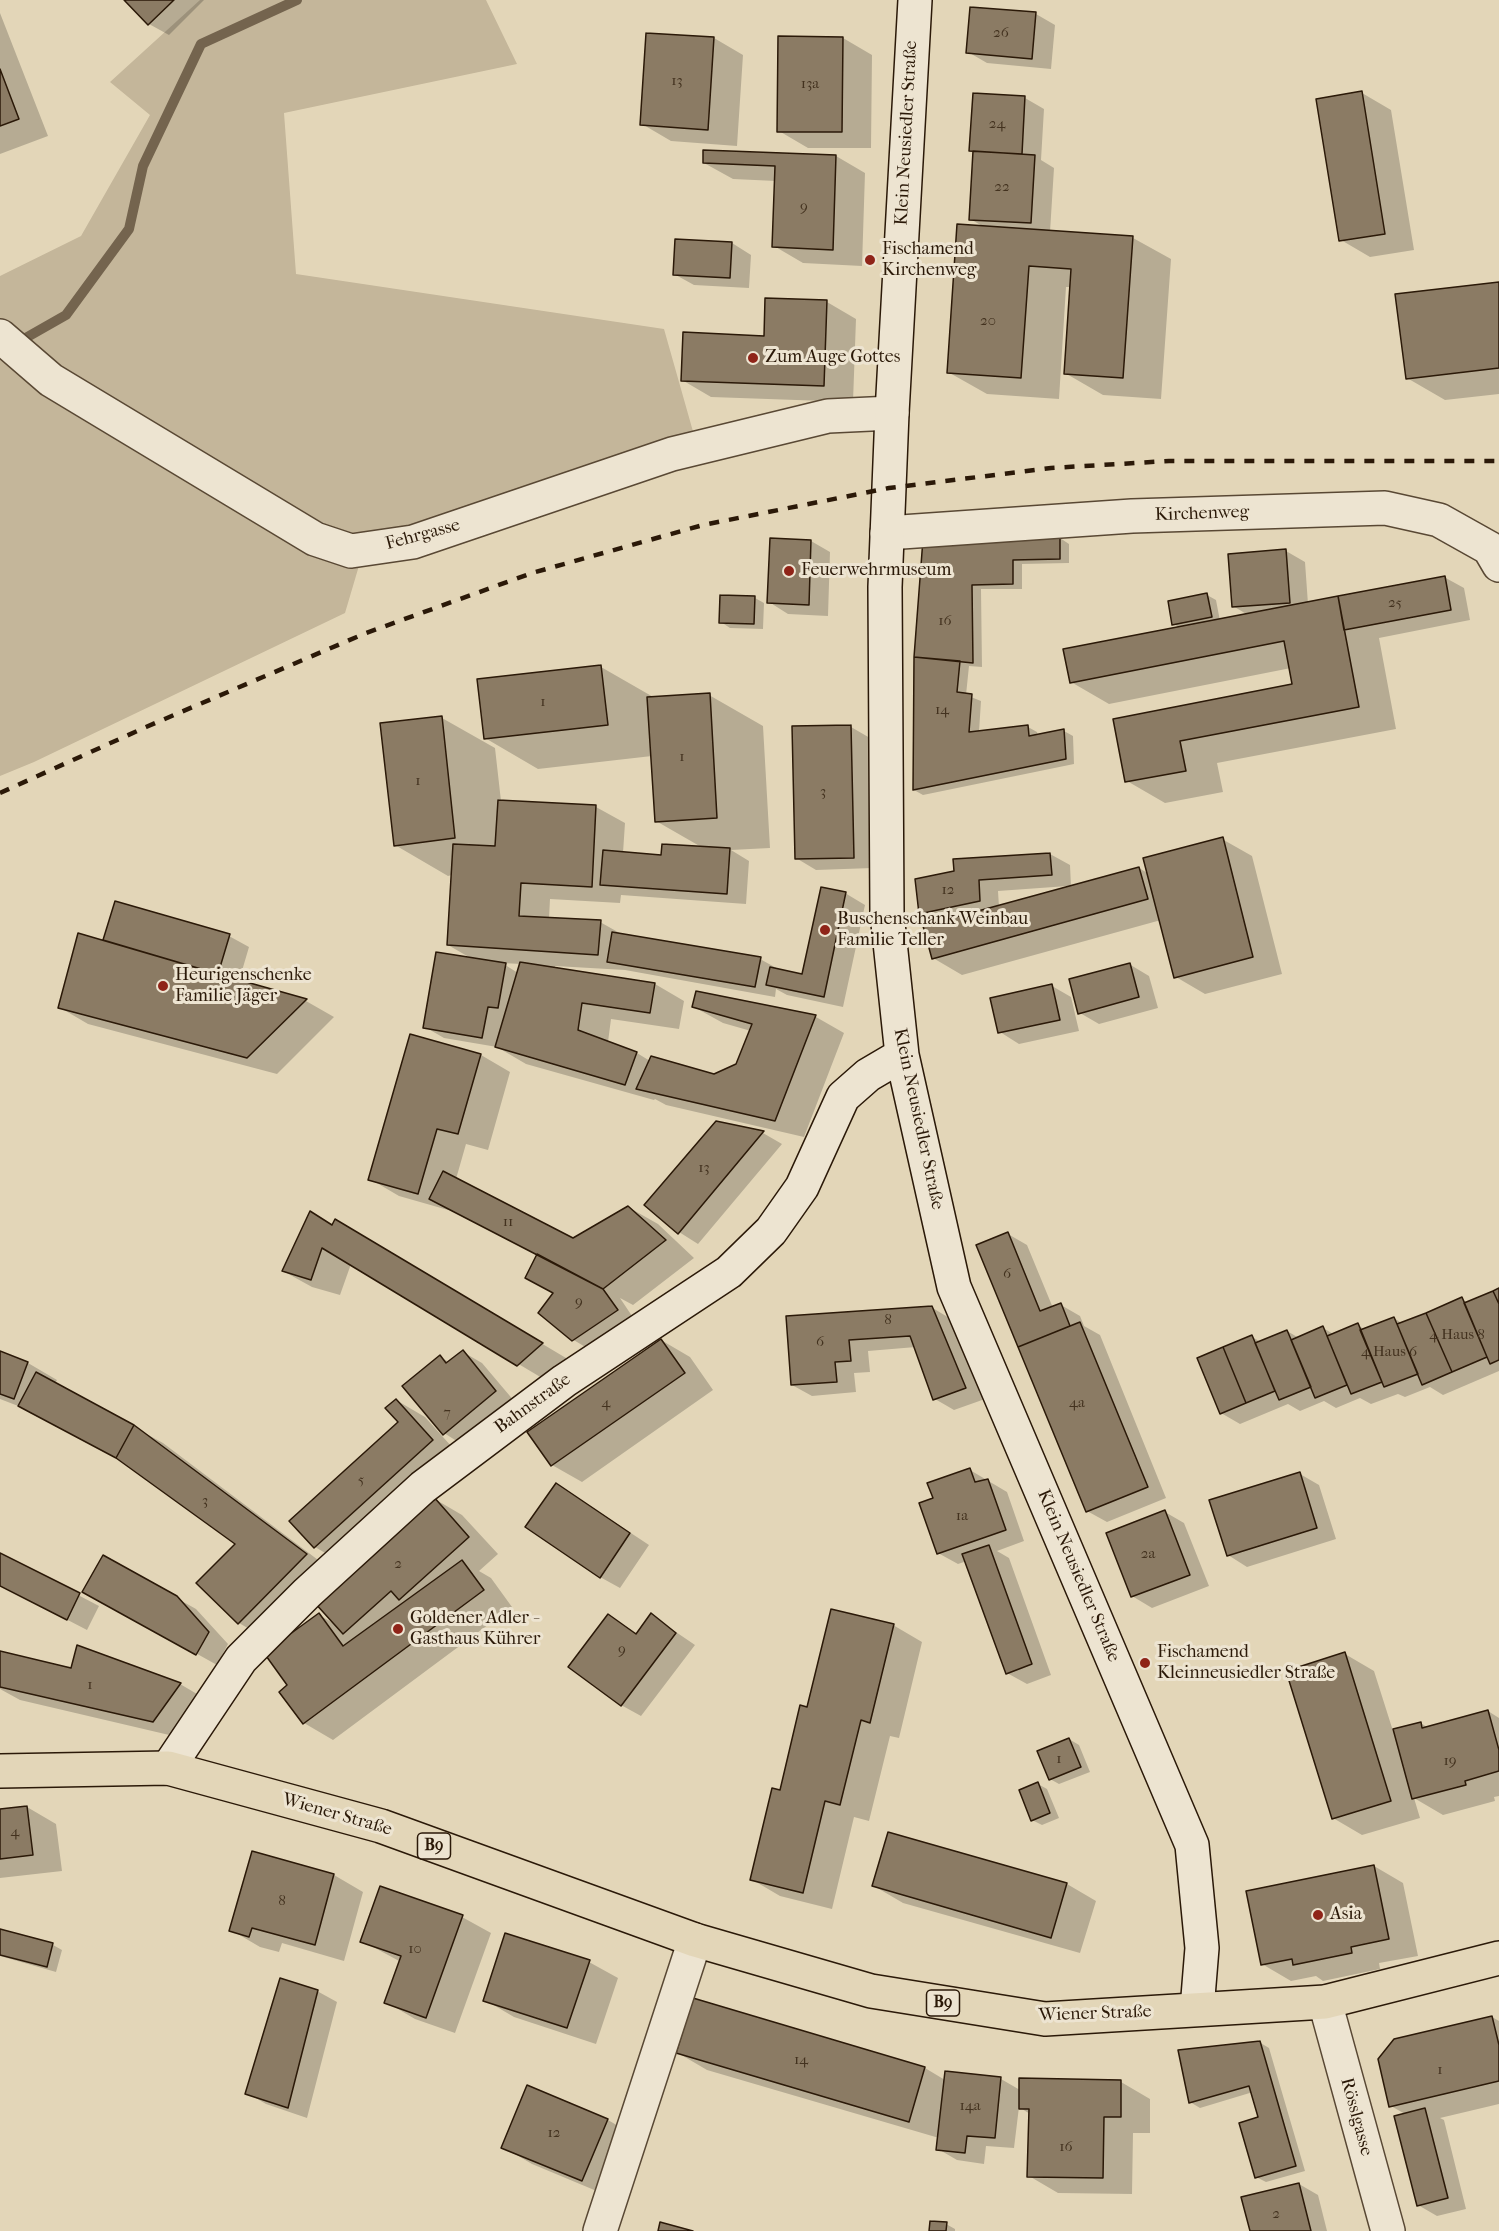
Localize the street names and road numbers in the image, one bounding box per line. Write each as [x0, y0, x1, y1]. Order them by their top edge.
street label: Klein Neusiedler Straße [891, 40, 923, 226]
street label: Kirchenweg [1154, 502, 1250, 526]
street label: Fehrgasse [383, 515, 463, 555]
street label: Klein Neusiedler Straße [888, 1026, 948, 1212]
street label: Bahnstraße [491, 1369, 575, 1439]
street label: Klein Neusiedler Straße [1032, 1487, 1124, 1665]
street label: Wiener Straße [280, 1789, 394, 1841]
road number: B9 [418, 1833, 450, 1859]
road number: B9 [926, 1990, 960, 2016]
street label: Wiener Straße [1038, 2001, 1152, 2027]
street label: Rösslgasse [1335, 2075, 1377, 2159]

